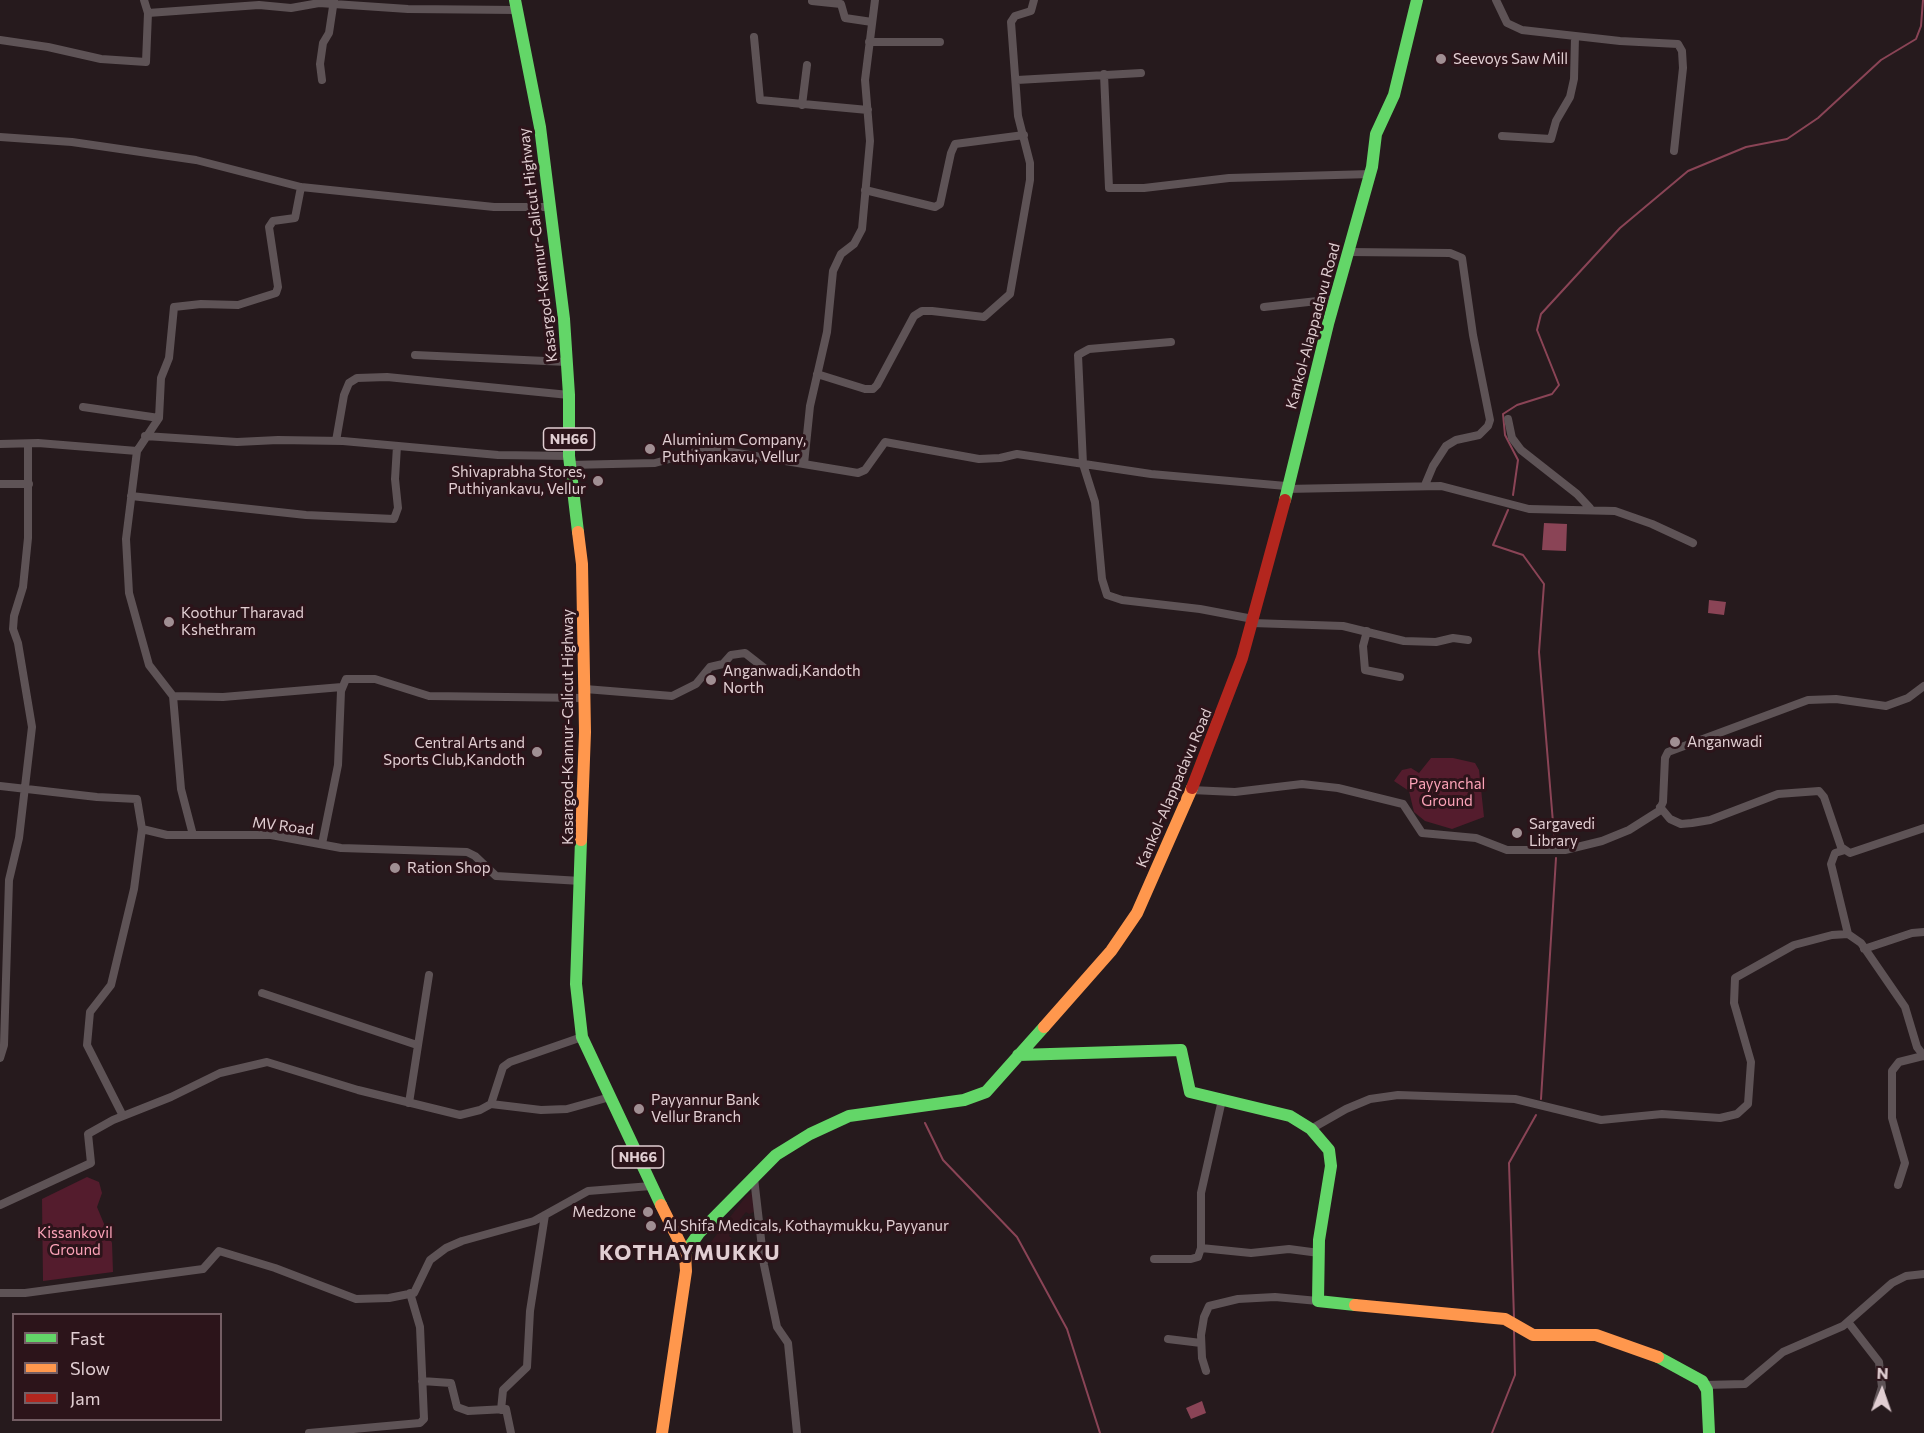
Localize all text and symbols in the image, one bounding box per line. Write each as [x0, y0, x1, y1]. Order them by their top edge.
place label: Seevoys Saw Mill [1453, 50, 1568, 68]
marker: Seevoys Saw Mill [1434, 52, 1448, 66]
street label: Kasargod-Kannur-Calicut Highway [515, 127, 561, 363]
street label: Kankol-Alappadavu Road [1282, 241, 1344, 411]
road number: NH66 [544, 428, 594, 450]
place label: Aluminium Company, Puthiyankavu, Vellur [662, 431, 806, 466]
marker: Aluminium Company, Puthiyankavu, Vellur [643, 442, 657, 456]
place label: Shivaprabha Stores, Puthiyankavu, Vellur [448, 463, 586, 498]
marker: Shivaprabha Stores, Puthiyankavu, Vellur [591, 474, 605, 488]
place label: Koothur Tharavad Kshethram [181, 604, 304, 639]
street label: Kasargod-Kannur-Calicut Highway [559, 609, 577, 845]
marker: Koothur Tharavad Kshethram [162, 615, 176, 629]
place label: Anganwadi,Kandoth North [723, 662, 861, 697]
marker: Anganwadi,Kandoth North [704, 673, 718, 687]
street label: Kankol-Alappadavu Road [1132, 706, 1216, 870]
place label: Anganwadi [1687, 733, 1762, 751]
place label: Central Arts and Sports Club,Kandoth [383, 734, 525, 769]
marker: Anganwadi [1668, 735, 1682, 749]
marker: Central Arts and Sports Club,Kandoth [530, 745, 544, 759]
park label: Payyanchal Ground [1409, 775, 1485, 810]
street label: MV Road [251, 813, 315, 839]
place label: Sargavedi Library [1529, 815, 1595, 850]
marker: Sargavedi Library [1510, 826, 1524, 840]
place label: Ration Shop [407, 859, 491, 877]
marker: Ration Shop [388, 861, 402, 875]
place label: Payyannur Bank Vellur Branch [651, 1091, 760, 1126]
marker: Payyannur Bank Vellur Branch [632, 1102, 646, 1116]
road number: NH66 [612, 1146, 664, 1168]
place label: Medzone [572, 1203, 636, 1221]
marker: Medzone [641, 1205, 655, 1219]
place label: Al Shifa Medicals, Kothaymukku, Payyanur [663, 1217, 949, 1235]
marker: Al Shifa Medicals, Kothaymukku, Payyanur [644, 1219, 658, 1233]
park label: Kissankovil Ground [37, 1224, 113, 1259]
district label: KOTHAYMUKKU [599, 1240, 781, 1266]
legend [12, 1313, 222, 1421]
text: Fast [70, 1327, 105, 1349]
text: Slow [70, 1357, 110, 1379]
north arrow [1852, 1361, 1912, 1421]
text: N [1876, 1363, 1889, 1382]
text: Jam [70, 1387, 100, 1409]

